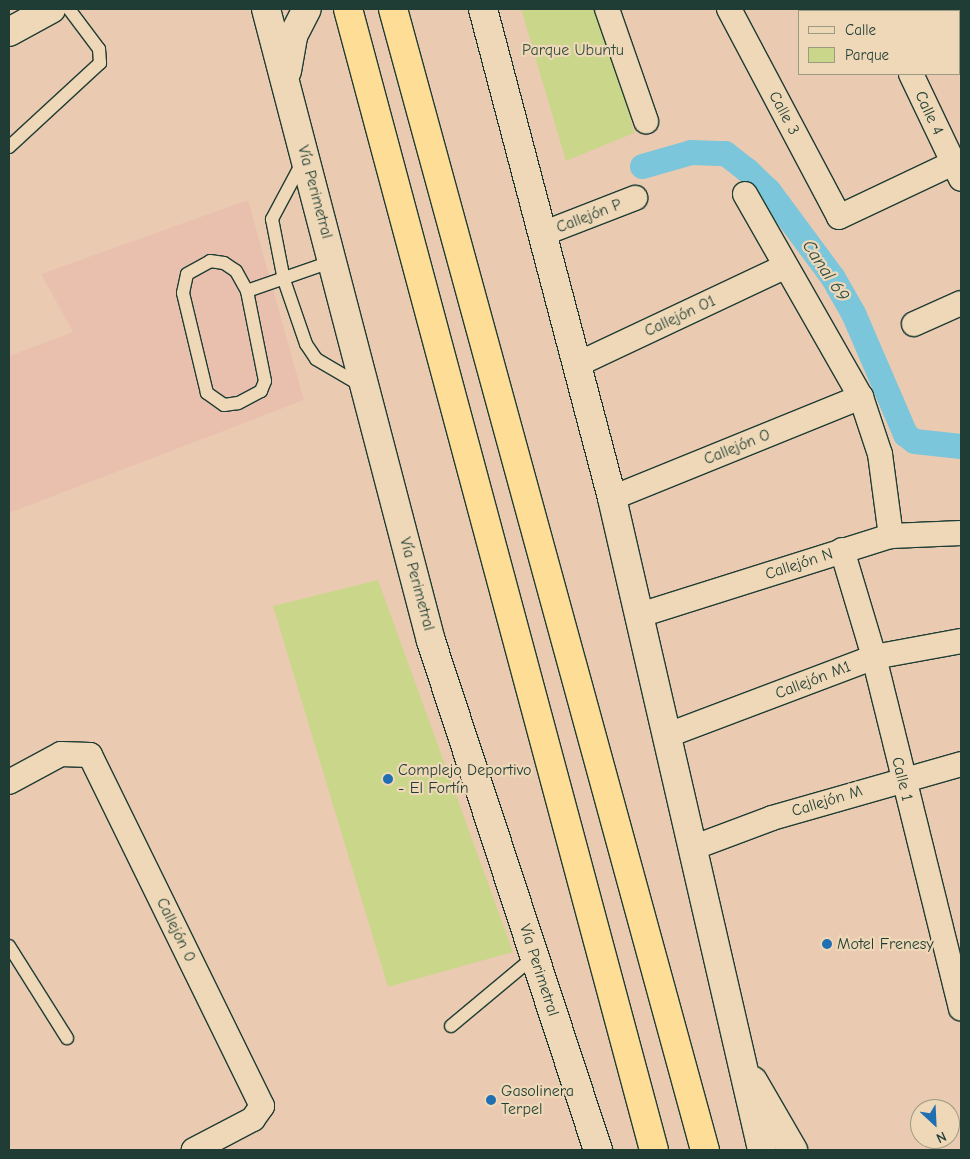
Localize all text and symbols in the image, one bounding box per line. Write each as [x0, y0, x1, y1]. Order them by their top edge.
legend [798, 10, 960, 75]
text: Calle [845, 21, 876, 39]
park label: Parque Ubuntu [522, 40, 624, 60]
text: Parque [845, 46, 889, 64]
street label: Calle 3 [765, 88, 803, 138]
street label: Calle 4 [911, 88, 947, 138]
street label: Vía Perimetral [293, 143, 337, 241]
street label: Callejón P [554, 195, 624, 237]
water label: Canal 69 [797, 236, 853, 306]
street label: Callejón O1 [641, 291, 719, 341]
street label: Callejón O [701, 425, 773, 469]
street label: Vía Perimetral [395, 535, 439, 633]
street label: Callejón N [763, 544, 835, 584]
street label: Callejón M1 [773, 657, 853, 703]
street label: Calle 1 [887, 755, 917, 803]
place label: Complejo Deportivo - El Fortín [398, 760, 532, 798]
marker: Complejo Deportivo - El Fortín [382, 773, 394, 785]
street label: Callejón M [789, 781, 865, 821]
street label: Callejón 0 [152, 895, 200, 965]
street label: Vía Perimetral [515, 922, 563, 1018]
place label: Motel Frenesy [837, 934, 934, 954]
marker: Motel Frenesy [821, 938, 833, 950]
place label: Gasolinera Terpel [501, 1081, 574, 1119]
marker: Gasolinera Terpel [485, 1094, 497, 1106]
north arrow [910, 1099, 960, 1149]
text: N [933, 1128, 949, 1147]

